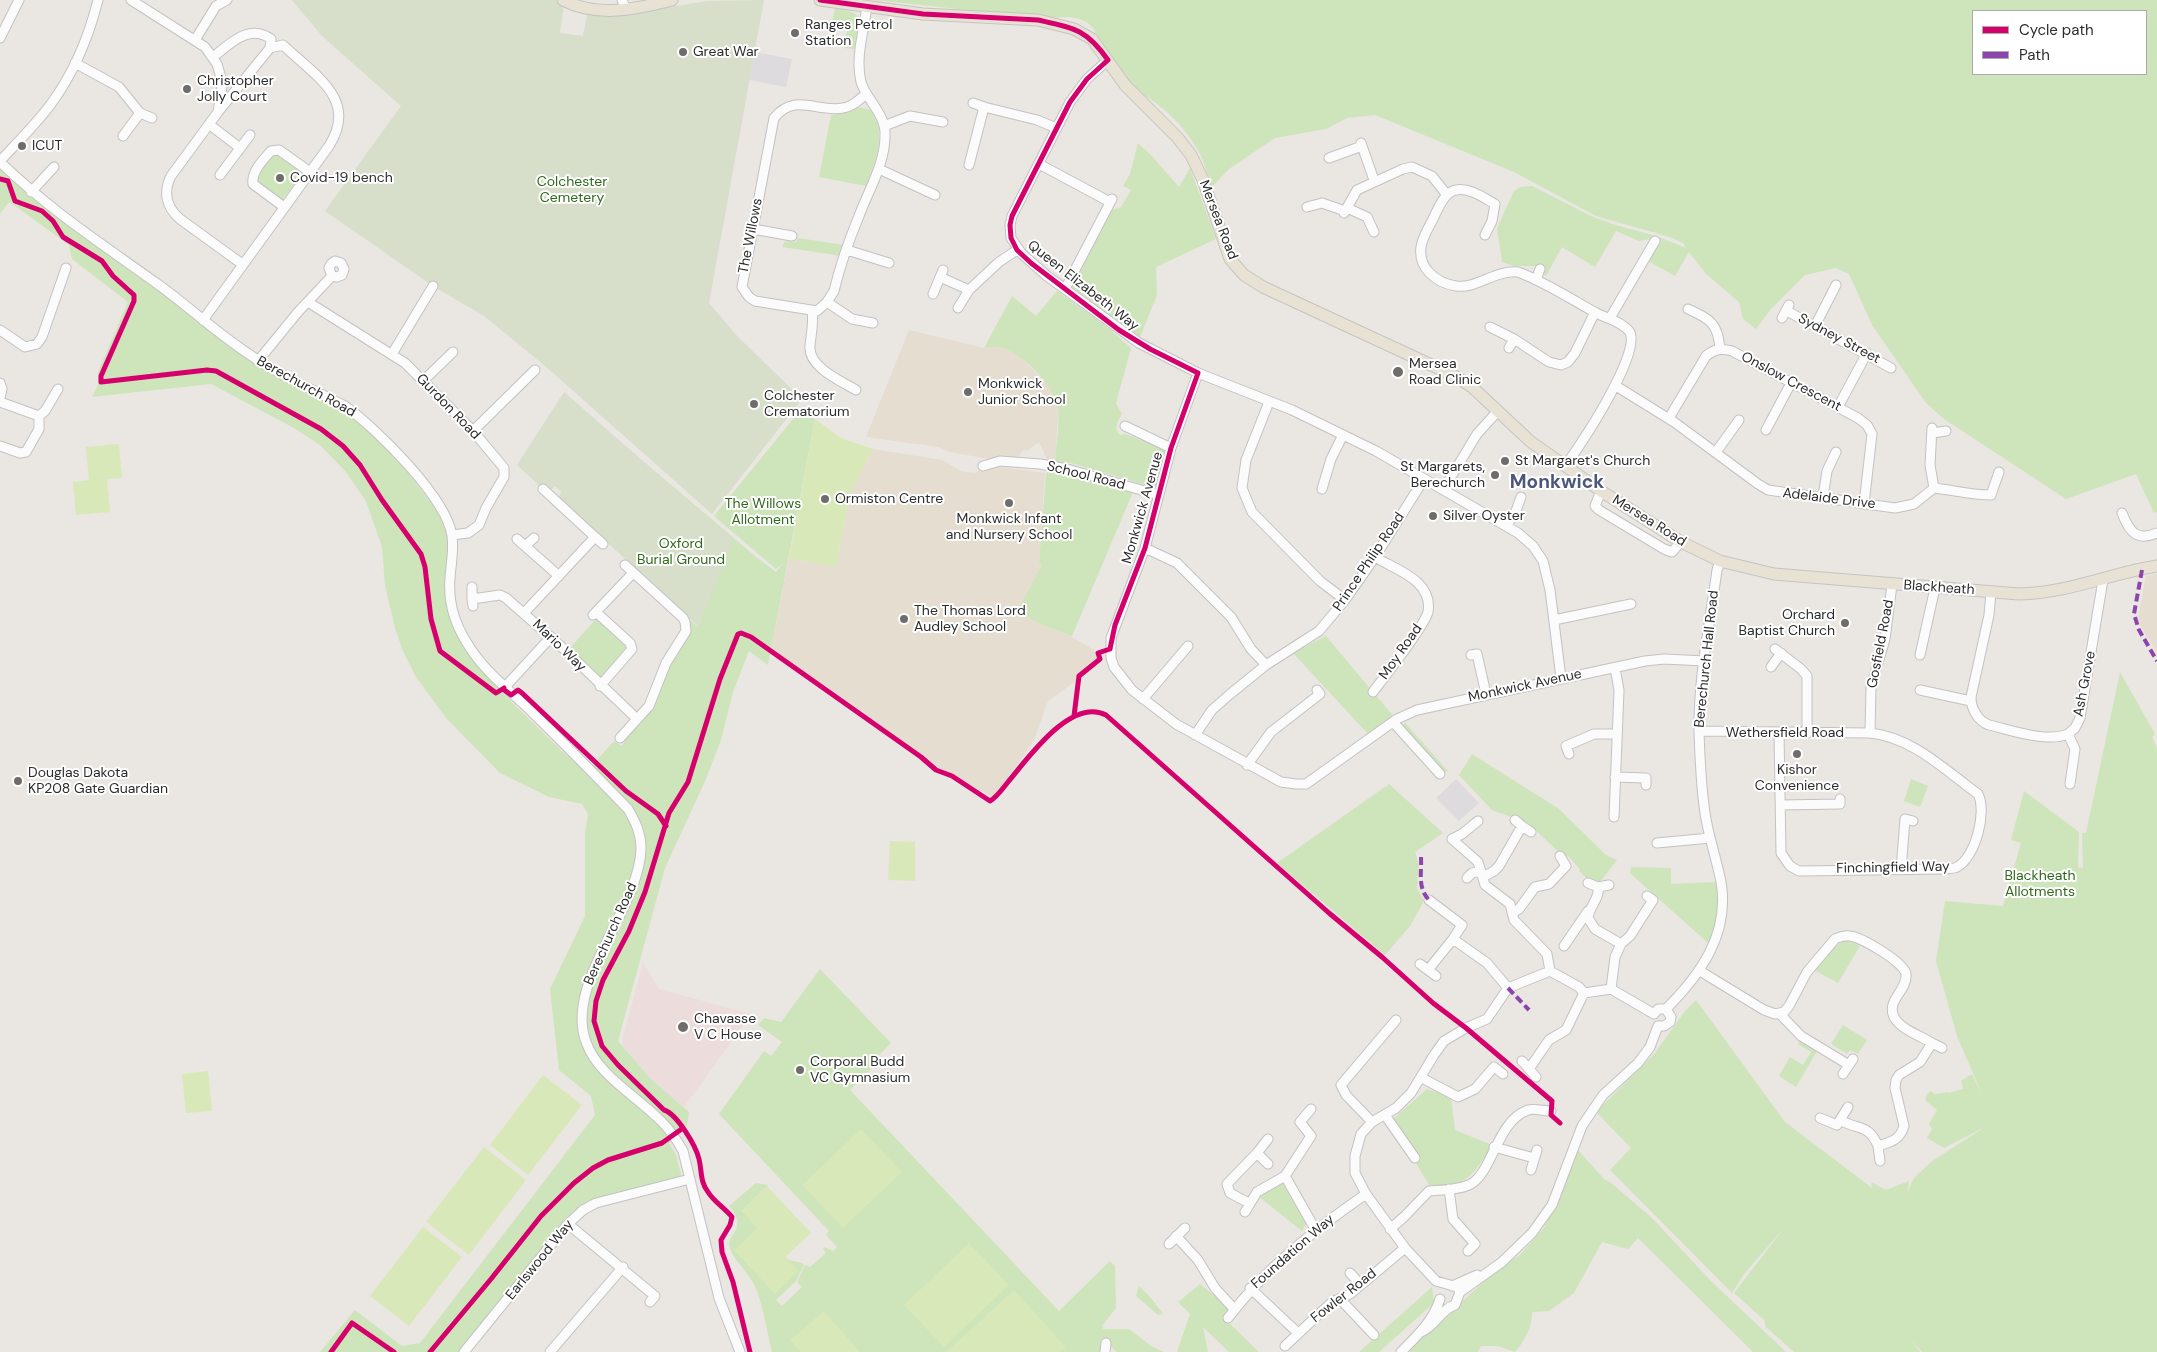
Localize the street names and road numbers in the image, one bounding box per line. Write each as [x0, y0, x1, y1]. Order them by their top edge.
street label: Mersea Road [1195, 178, 1241, 262]
street label: The Willows [735, 197, 767, 275]
street label: Queen Elizabeth Way [1024, 237, 1142, 335]
street label: Sydney Street [1795, 310, 1883, 368]
street label: Onslow Crescent [1738, 349, 1844, 415]
street label: Berechurch Road [254, 353, 358, 421]
street label: Gurdon Road [412, 371, 484, 443]
street label: Monkwick Avenue [1119, 450, 1167, 566]
street label: School Road [1045, 458, 1127, 494]
street label: Adelaide Drive [1782, 485, 1876, 513]
street label: Mersea Road [1609, 492, 1689, 550]
street label: Prince Philip Road [1330, 509, 1408, 615]
street label: Blackheath [1903, 577, 1975, 599]
street label: Berechurch Hall Road [1691, 590, 1723, 728]
street label: Gosfield Road [1864, 598, 1898, 690]
street label: Mario Way [529, 616, 589, 676]
street label: Moy Road [1376, 621, 1426, 683]
street label: Ash Grove [2070, 650, 2100, 718]
street label: Monkwick Avenue [1467, 666, 1583, 706]
street label: Wethersfield Road [1726, 725, 1844, 741]
street label: Finchingfield Way [1836, 859, 1950, 877]
street label: Berechurch Road [581, 880, 641, 988]
street label: Foundation Way [1248, 1211, 1338, 1293]
street label: Earlswood Way [503, 1217, 577, 1303]
street label: Fowler Road [1308, 1265, 1380, 1327]

